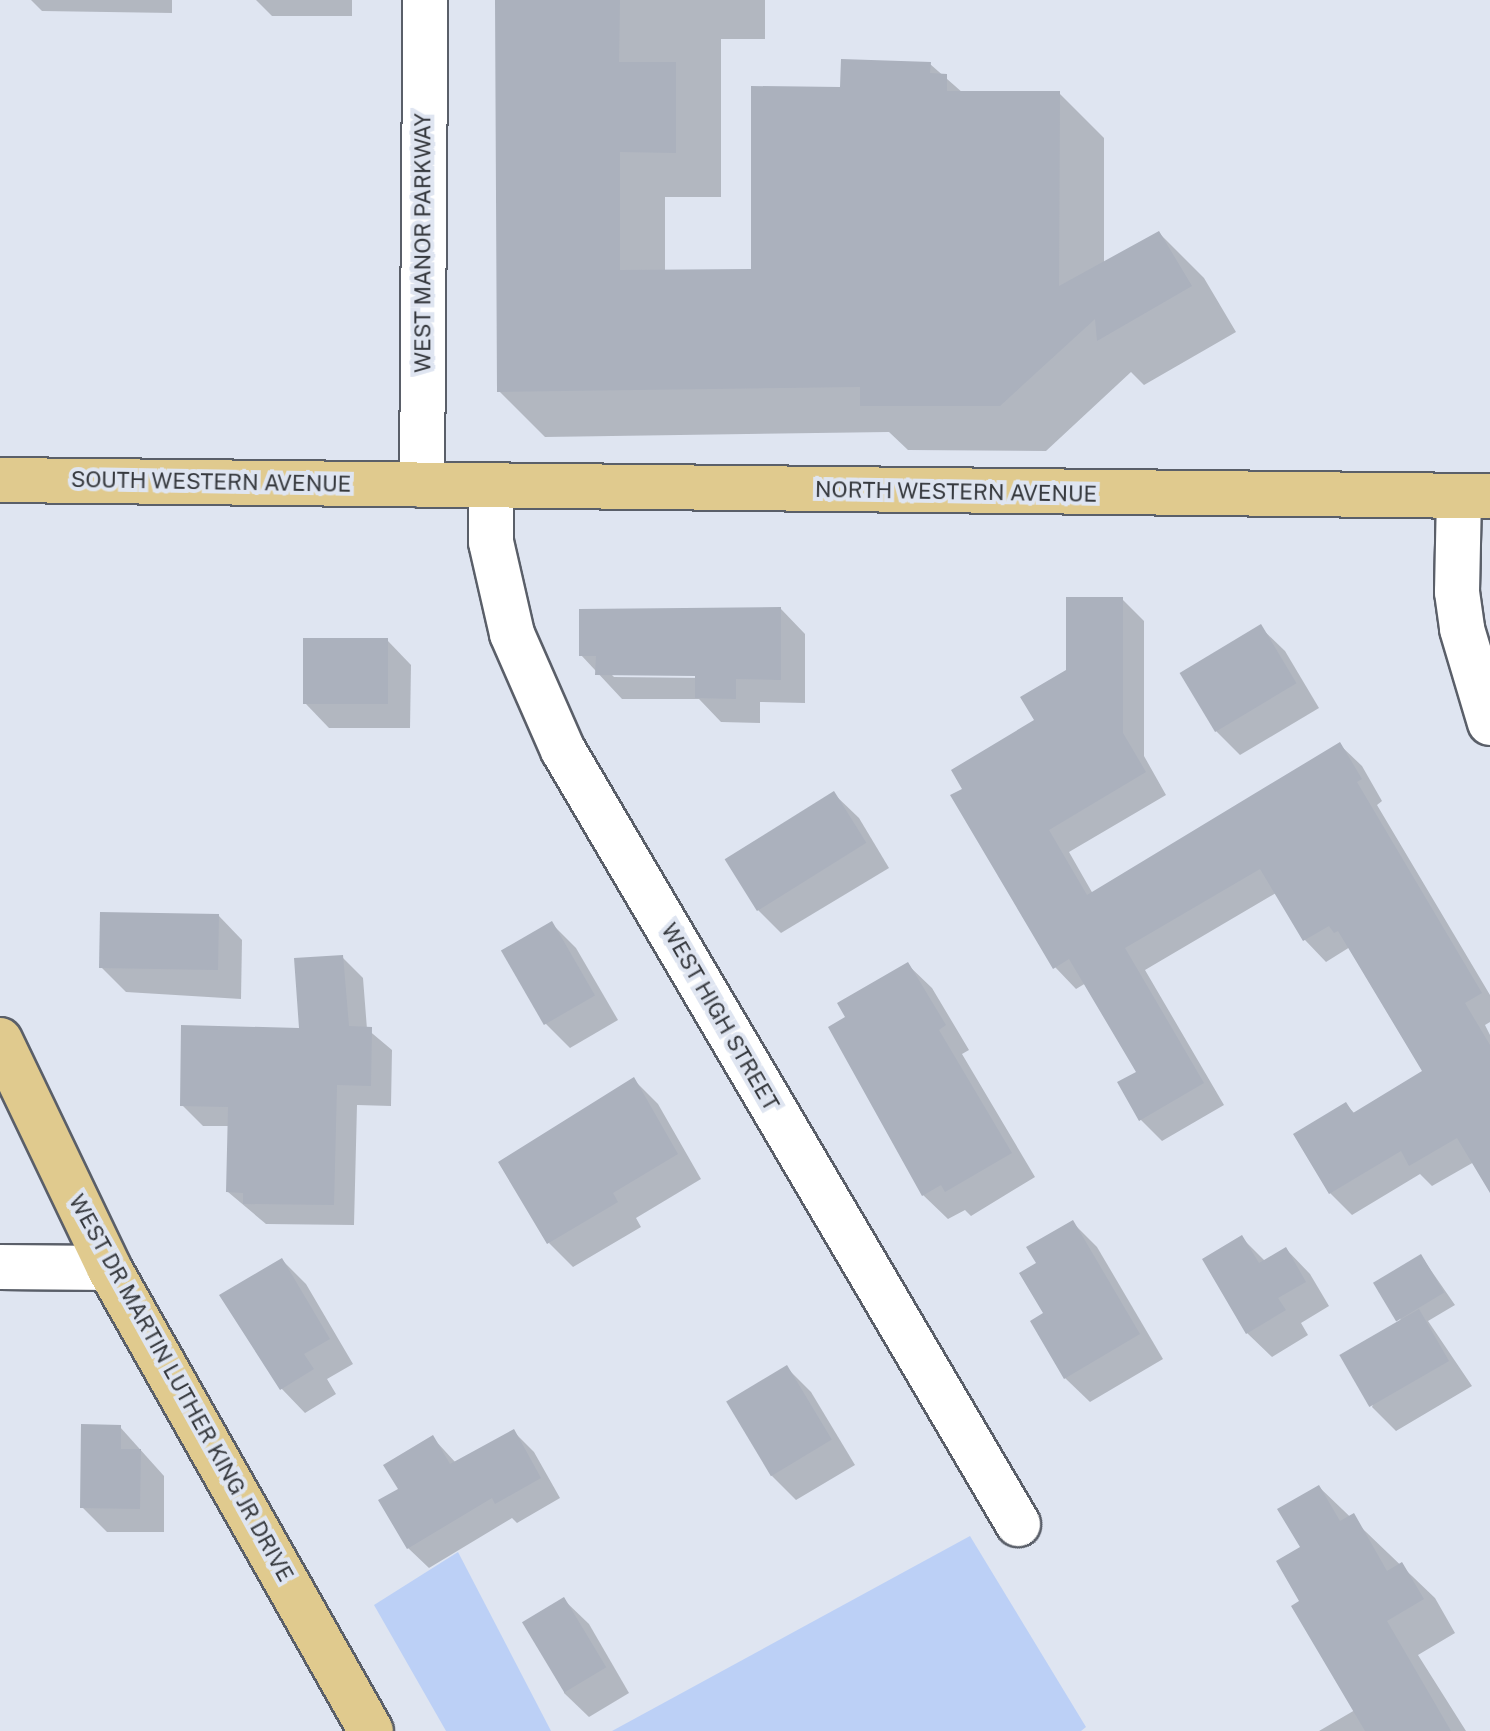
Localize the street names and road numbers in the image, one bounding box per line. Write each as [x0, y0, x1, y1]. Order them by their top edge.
street label: WEST MANOR PARKWAY [410, 113, 436, 373]
street label: SOUTH WESTERN AVENUE [70, 466, 352, 498]
street label: NORTH WESTERN AVENUE [814, 476, 1098, 508]
street label: WEST HIGH STREET [656, 919, 784, 1115]
street label: WEST DR MARTIN LUTHER KING JR DRIVE [63, 1190, 299, 1586]

